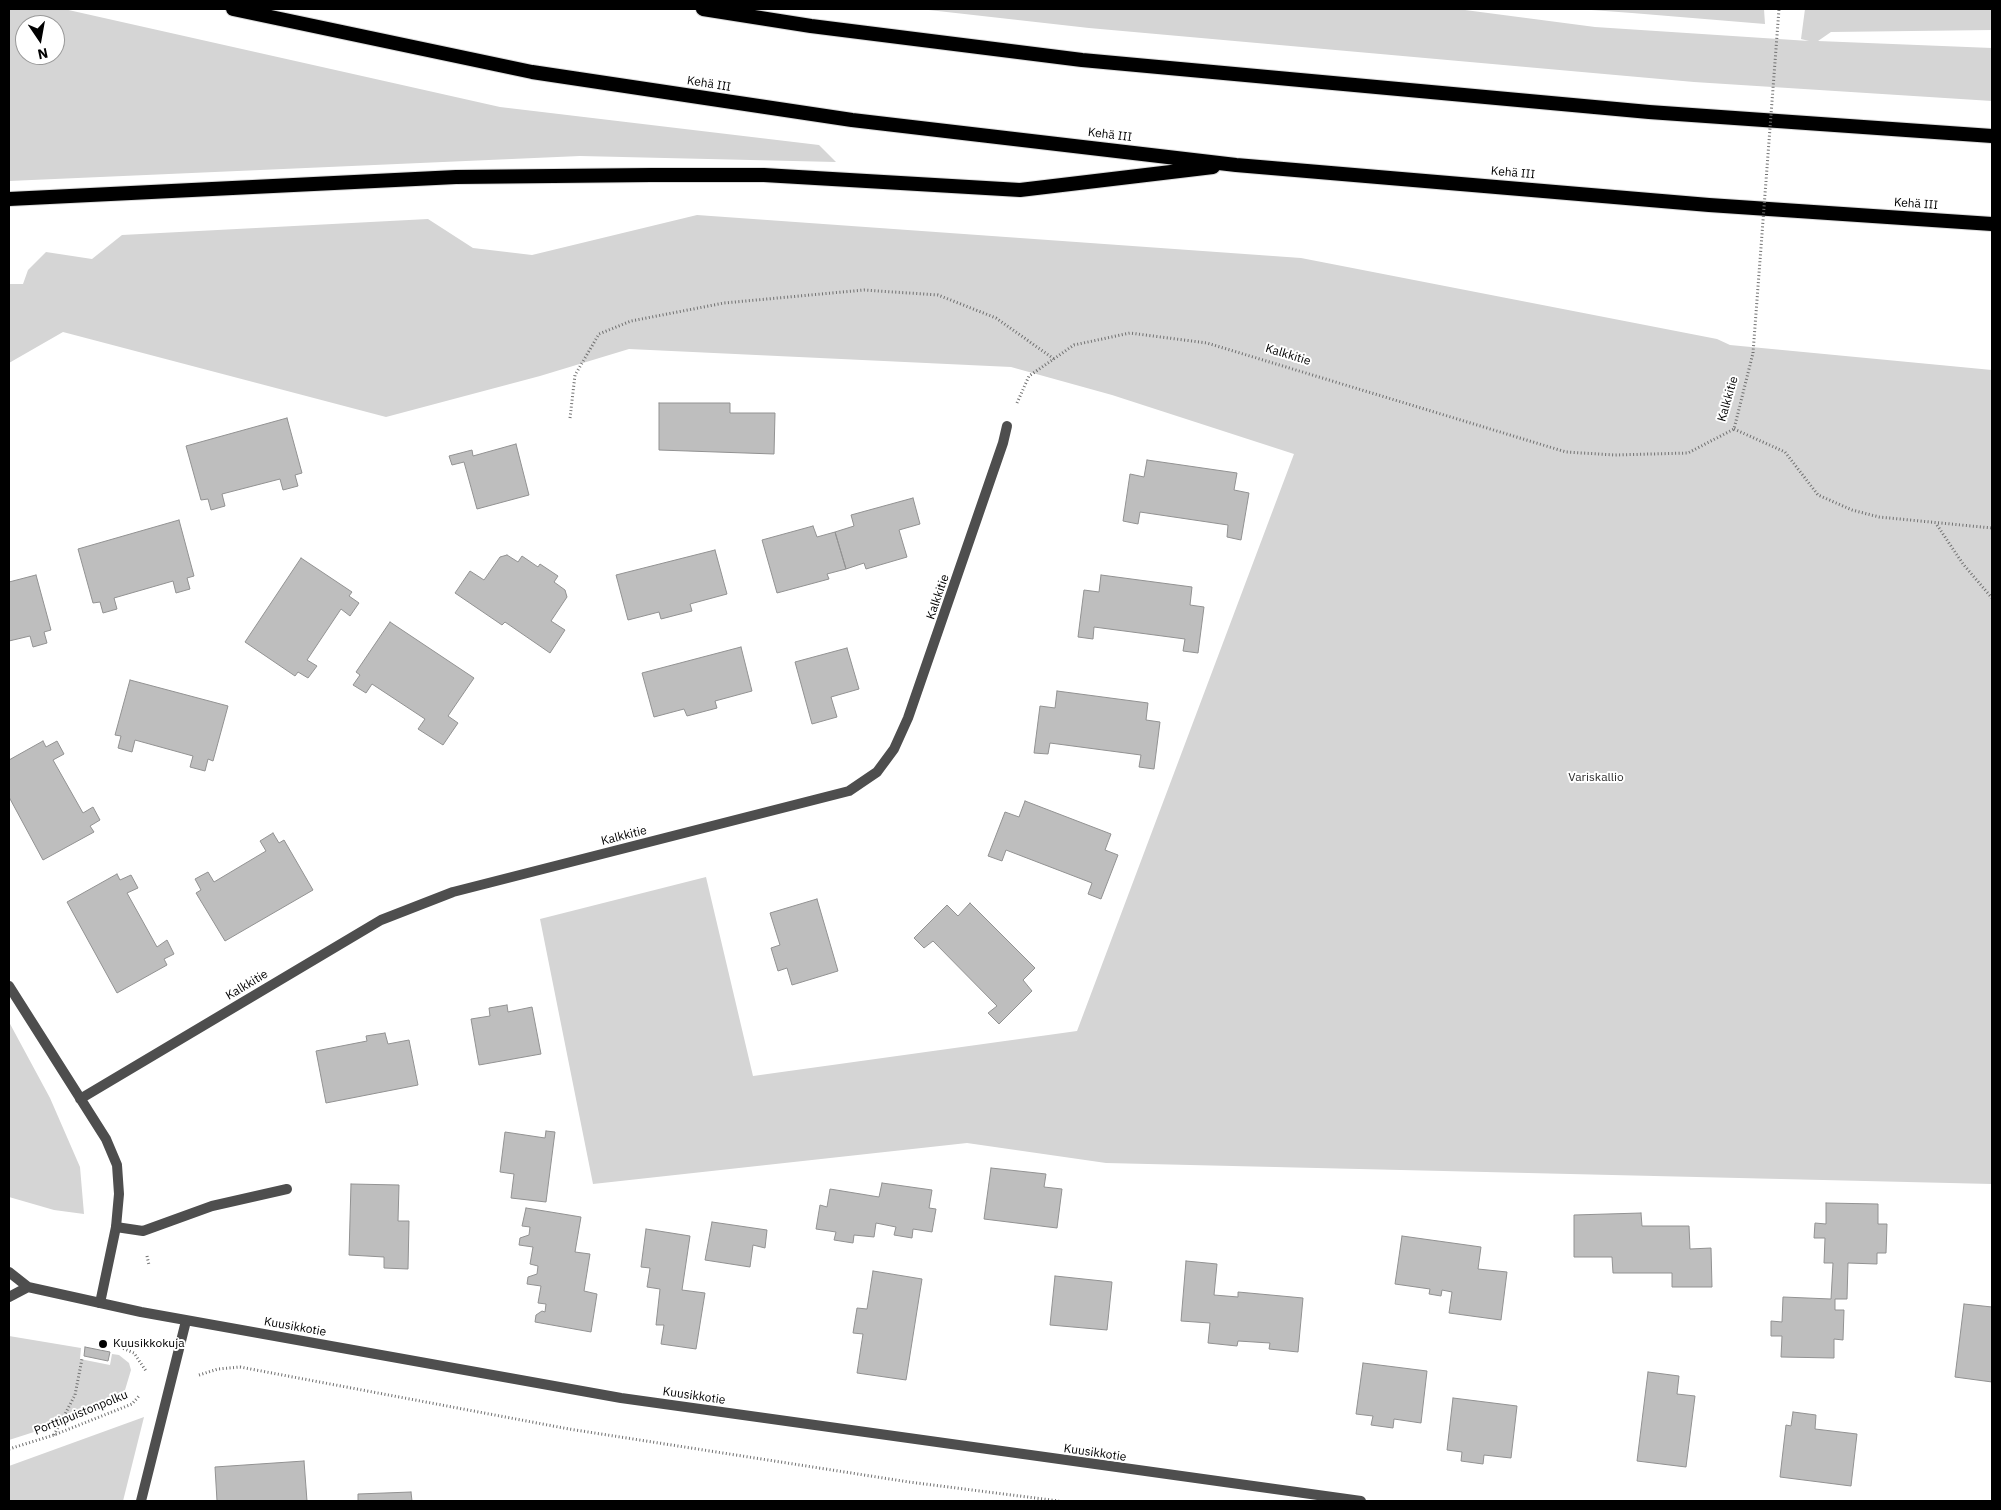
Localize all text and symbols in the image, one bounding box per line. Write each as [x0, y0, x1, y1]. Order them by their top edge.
north arrow [15, 15, 65, 65]
text: N [36, 44, 50, 64]
street label: Kehä III [686, 73, 732, 95]
street label: Kehä III [1087, 125, 1133, 145]
street label: Kehä III [1490, 164, 1536, 182]
street label: Kehä III [1893, 195, 1939, 213]
street label: Kalkkitie [1264, 341, 1312, 369]
street label: Kalkkitie [1715, 375, 1741, 423]
street label: Kalkkitie [924, 573, 952, 621]
park label: Variskallio [1568, 771, 1624, 785]
street label: Kalkkitie [600, 823, 648, 849]
street label: Kalkkitie [223, 967, 271, 1003]
street label: Kuusikkotie [263, 1314, 327, 1340]
place label: Kuusikkokuja [113, 1337, 185, 1351]
marker: Kuusikkokuja [97, 1338, 109, 1350]
street label: Kuusikkotie [662, 1384, 726, 1408]
street label: Porttipuistonpolku [32, 1388, 130, 1438]
street label: Kuusikkotie [1063, 1441, 1127, 1465]

